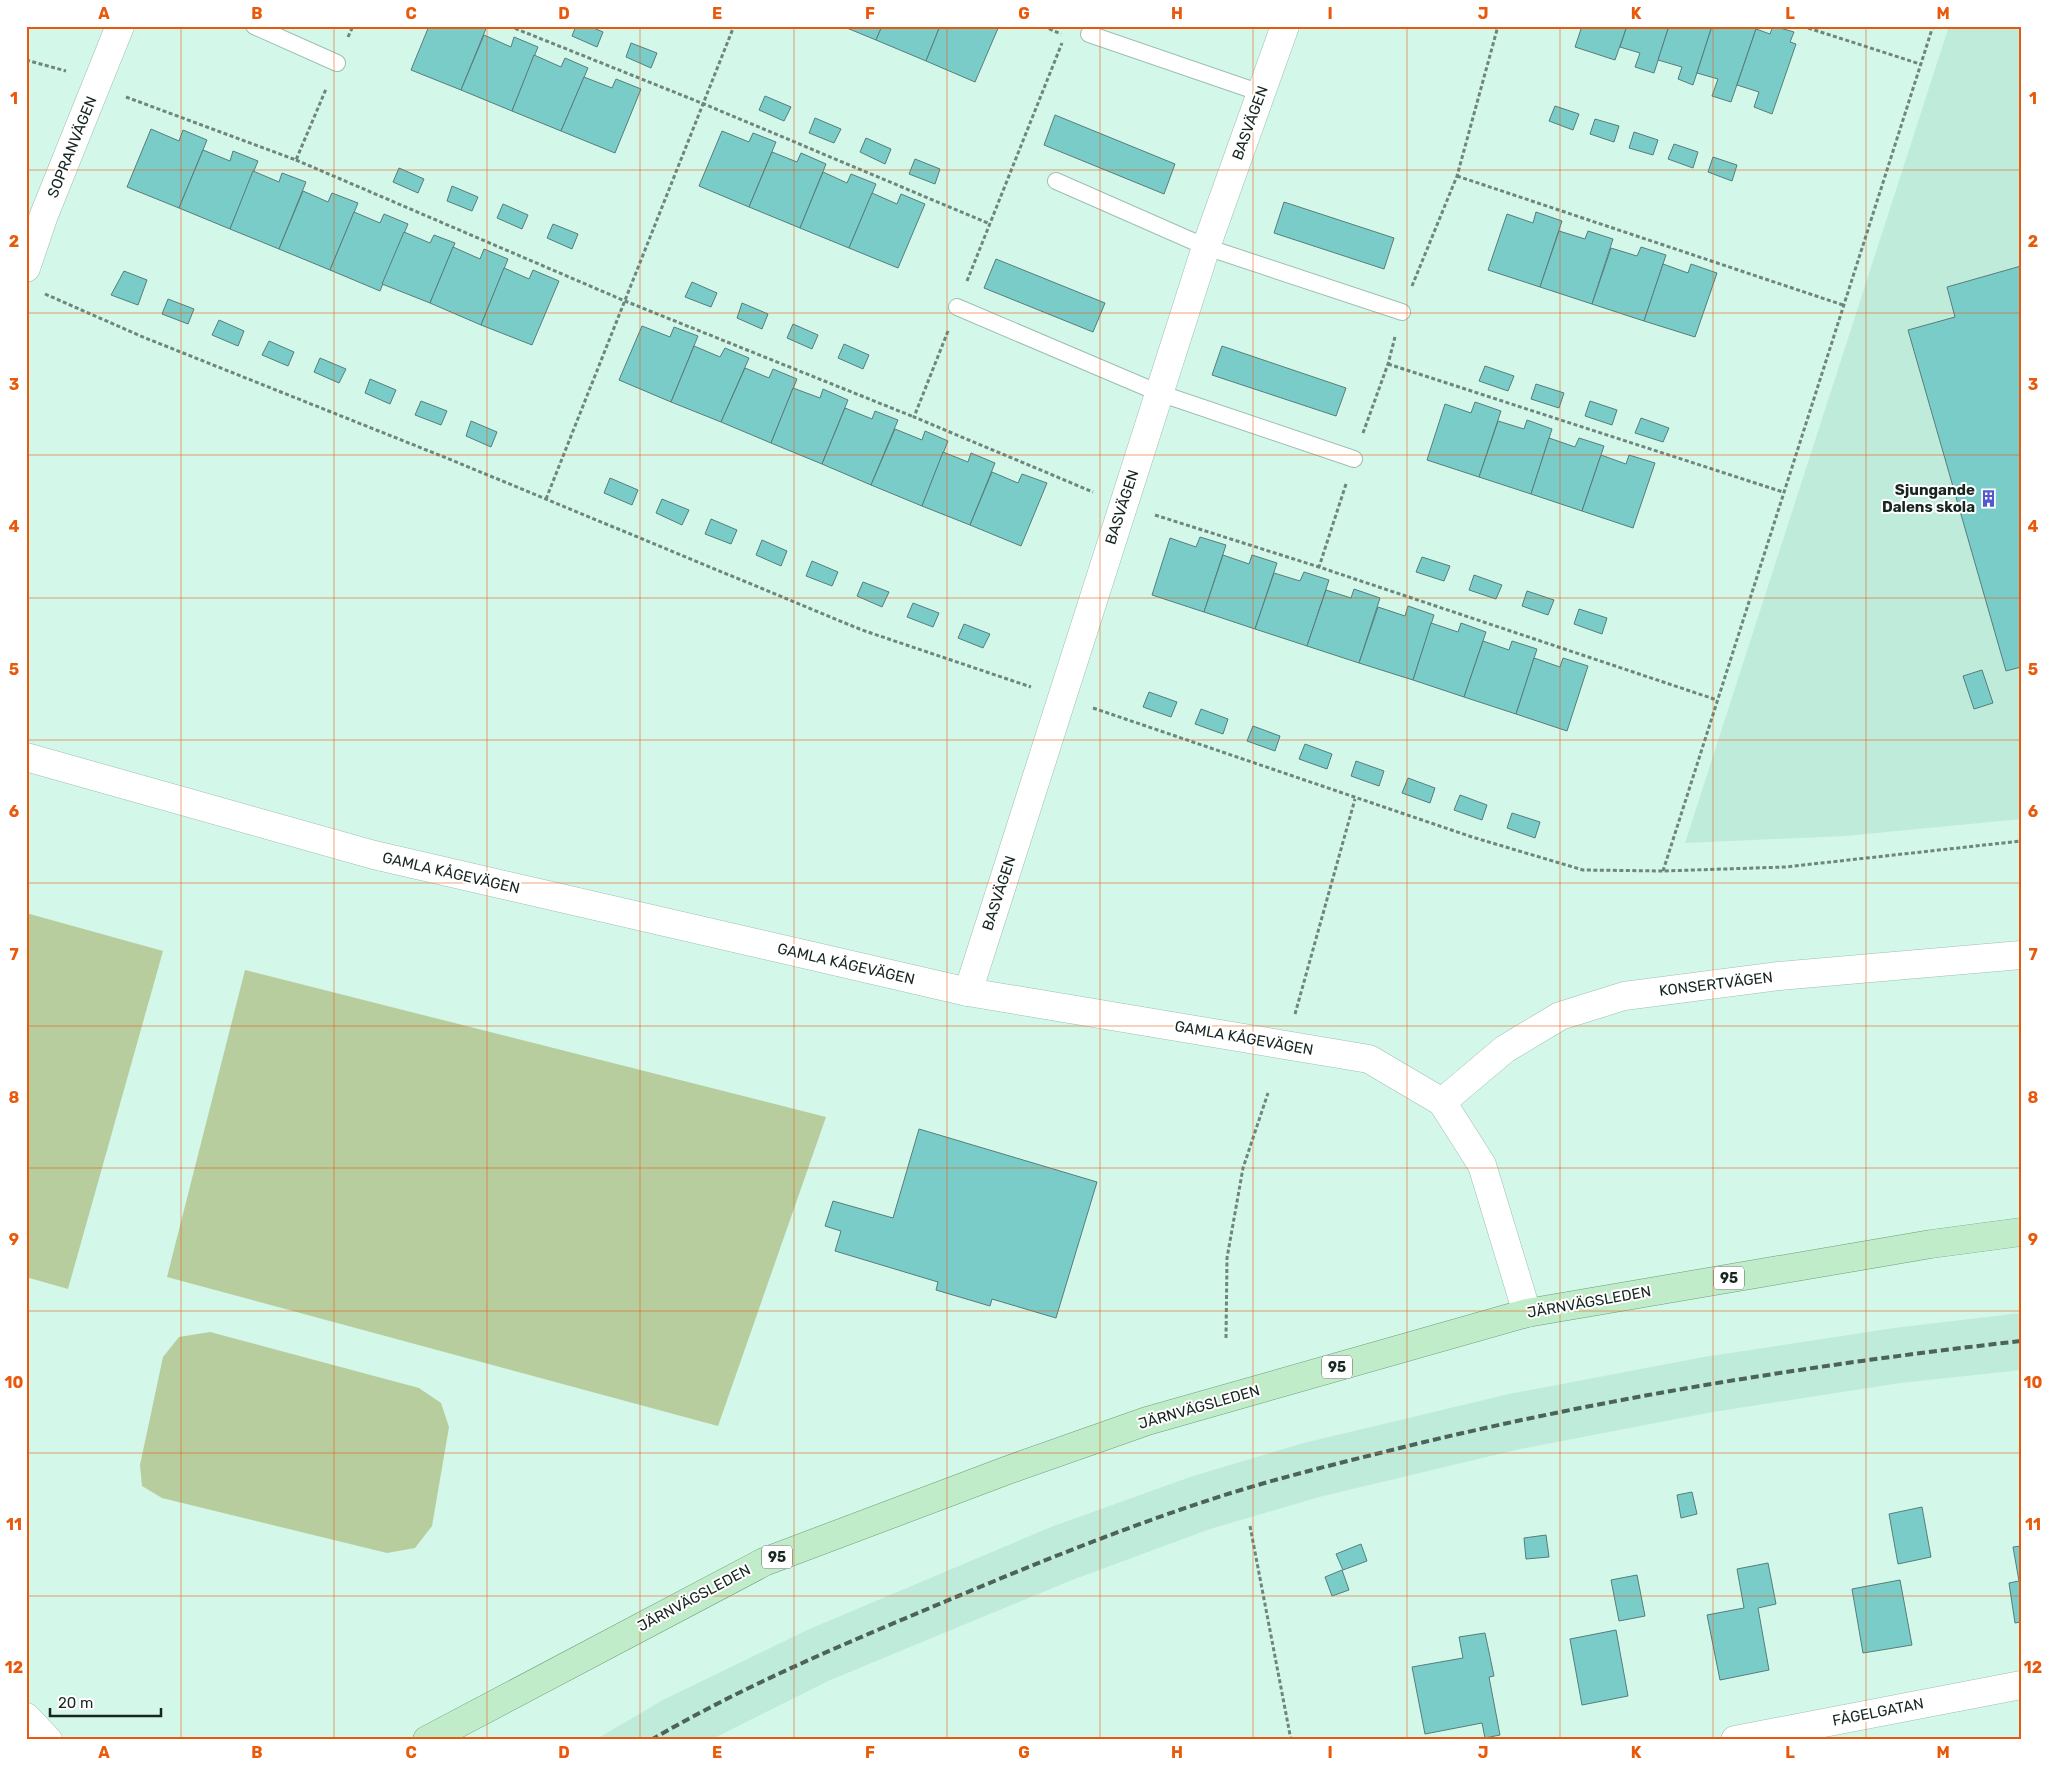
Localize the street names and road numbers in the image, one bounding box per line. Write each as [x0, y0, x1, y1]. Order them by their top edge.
street label: BASVÄGEN [1228, 84, 1272, 162]
street label: SOPRANVÄGEN [43, 94, 101, 200]
street label: BASVÄGEN [1101, 467, 1143, 547]
street label: GAMLA KÅGEVÄGEN [381, 848, 521, 898]
street label: BASVÄGEN [978, 853, 1020, 933]
street label: GAMLA KÅGEVÄGEN [776, 939, 916, 989]
street label: KONSERTVÄGEN [1658, 968, 1774, 1000]
street label: GAMLA KÅGEVÄGEN [1173, 1017, 1315, 1059]
road number: 95 [1714, 1266, 1744, 1290]
street label: JÄRNVÄGSLEDEN [1526, 1282, 1652, 1322]
road number: 95 [1322, 1355, 1352, 1378]
street label: JÄRNVÄGSLEDEN [1136, 1381, 1262, 1433]
road number: 95 [762, 1545, 792, 1568]
street label: JÄRNVÄGSLEDEN [634, 1561, 754, 1635]
street label: FÅGELGATAN [1831, 1694, 1925, 1730]

